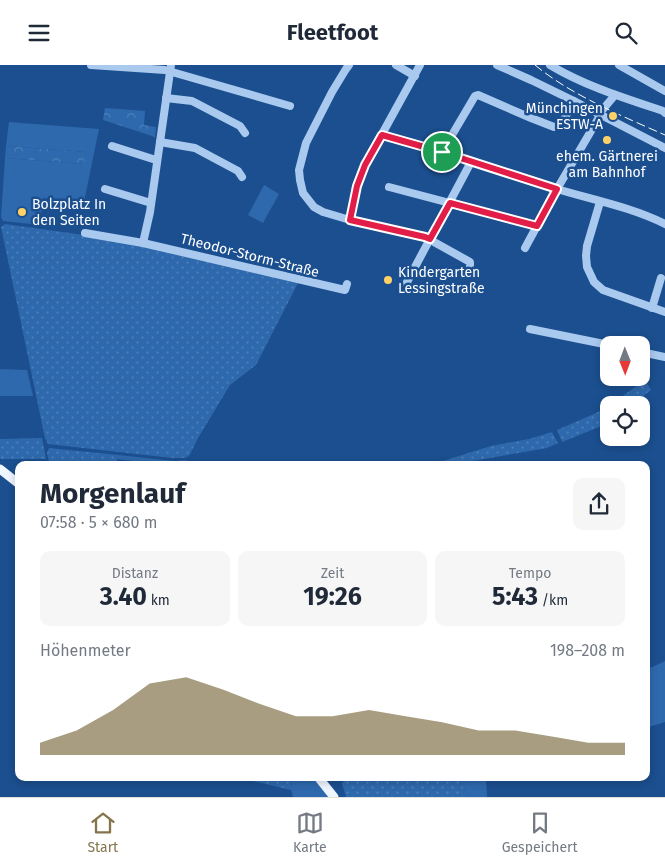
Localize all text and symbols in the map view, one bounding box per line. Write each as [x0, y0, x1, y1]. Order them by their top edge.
icon: menu [25, 19, 53, 47]
text: Fleetfoot [287, 19, 378, 46]
icon: search [612, 19, 640, 47]
place label: Münchingen ESTW-A [526, 100, 603, 133]
marker: Münchingen ESTW-A [607, 110, 619, 122]
pin [421, 131, 463, 173]
marker: ehem. Gärtnerei am Bahnhof [601, 134, 613, 146]
icon: arrive [428, 138, 456, 166]
place label: ehem. Gärtnerei am Bahnhof [556, 148, 658, 181]
place label: Bolzplatz In den Seiten [32, 196, 106, 229]
marker: Bolzplatz In den Seiten [16, 206, 28, 218]
street label: Theodor-Storm-Straße [179, 230, 321, 281]
place label: Kindergarten Lessingstraße [398, 264, 485, 297]
marker: Kindergarten Lessingstraße [382, 274, 394, 286]
north arrow [600, 336, 650, 386]
map controls [600, 336, 650, 446]
button: locate [600, 396, 650, 446]
text: Morgenlauf [40, 477, 185, 510]
button: share [573, 478, 625, 530]
text: 07:58 · 5 × 680 m [40, 513, 158, 532]
text: Distanz [112, 565, 158, 582]
text: Zeit [321, 565, 344, 582]
text: Tempo [509, 565, 551, 582]
text: 3.40 [100, 582, 147, 612]
text: 19:26 [303, 582, 362, 612]
text: 5:43 [492, 582, 538, 612]
text: km [147, 592, 170, 609]
text: /km [538, 592, 568, 609]
text: Höhenmeter [40, 641, 131, 660]
text: 198–208 m [550, 641, 625, 660]
tab: Start [87, 809, 118, 856]
tab: Karte [293, 809, 327, 856]
tab: Gespeichert [502, 809, 578, 856]

